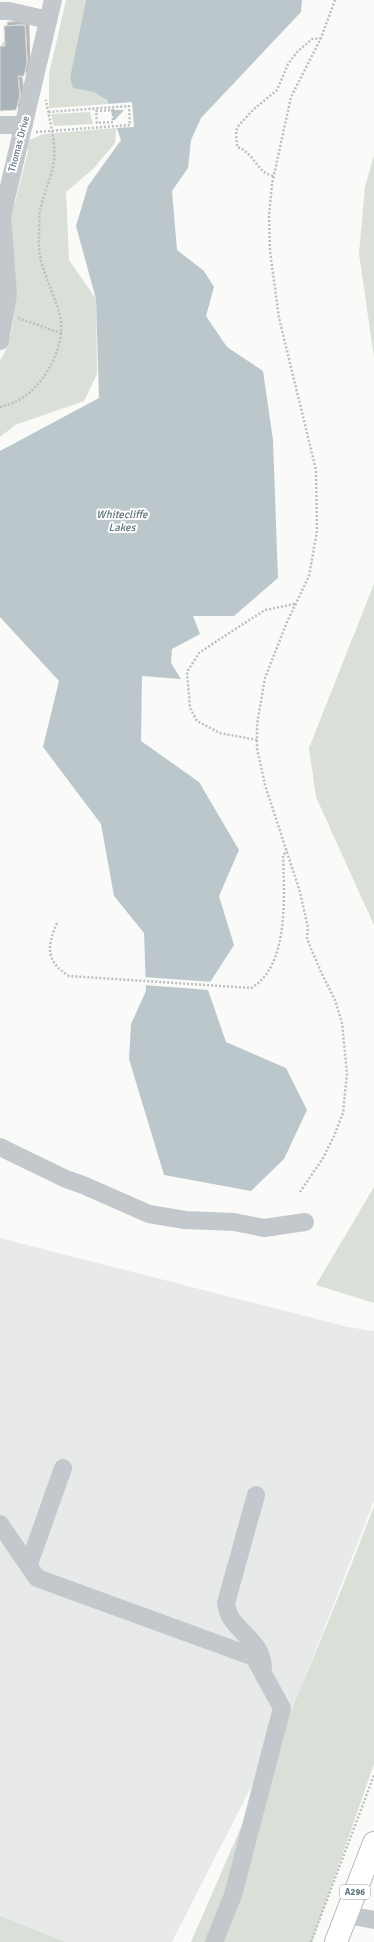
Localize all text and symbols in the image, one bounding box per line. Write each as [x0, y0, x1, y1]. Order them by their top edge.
street label: Thomas Drive [6, 115, 32, 173]
water label: Whitecliffe Lakes [96, 508, 148, 534]
road number: A296 [340, 1885, 370, 1899]

